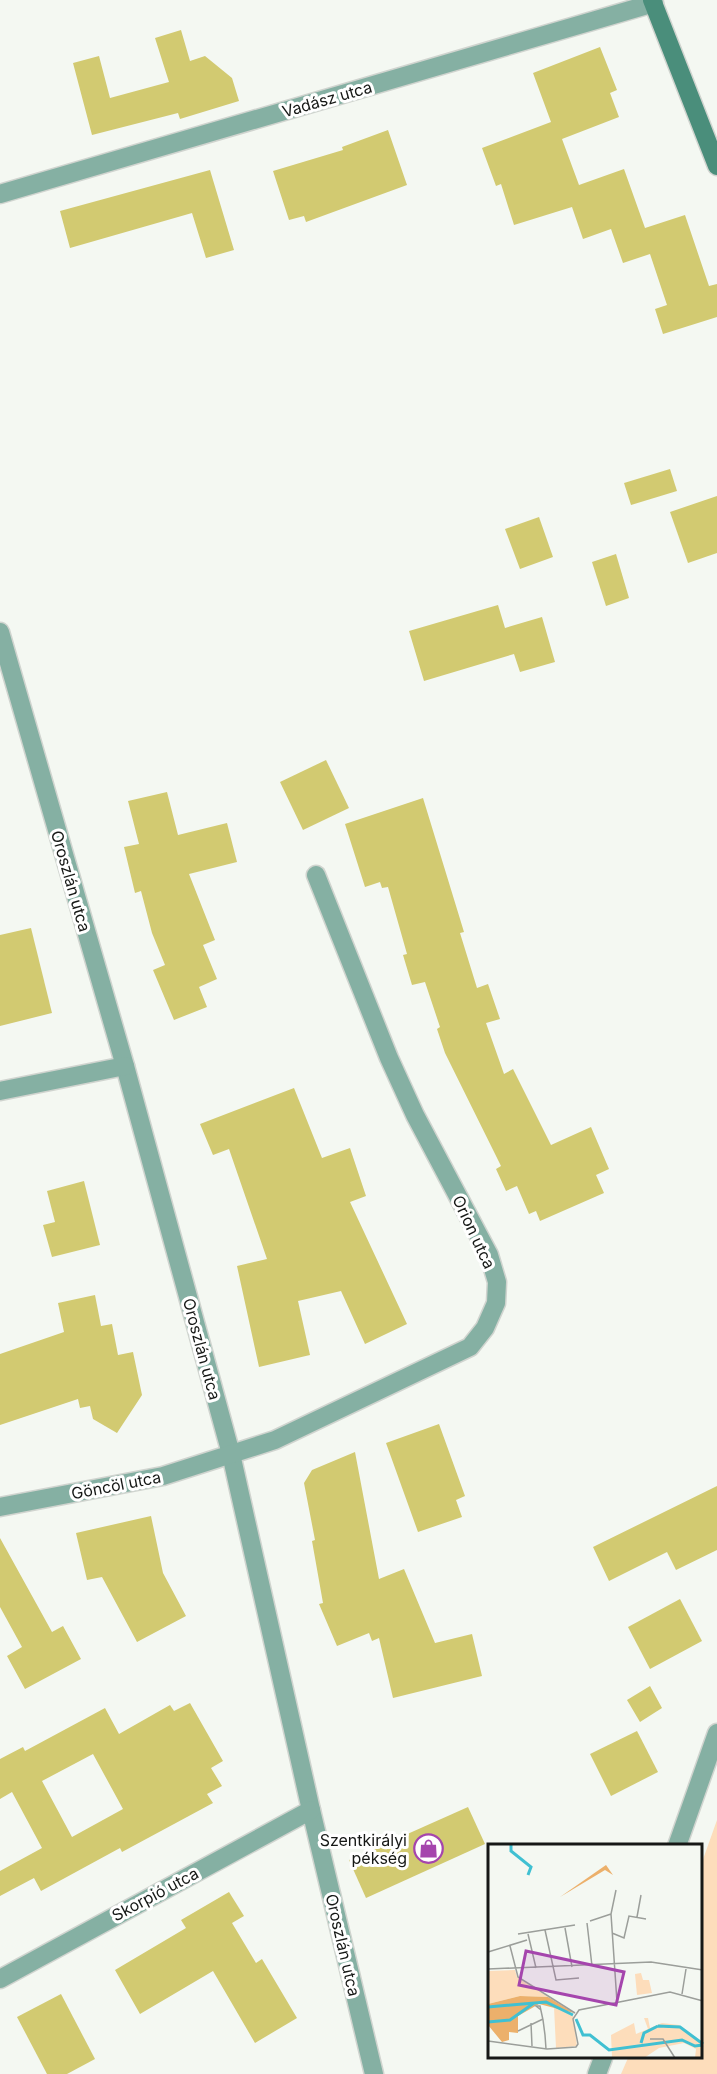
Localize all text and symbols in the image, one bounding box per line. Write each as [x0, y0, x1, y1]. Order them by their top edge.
street label: Vadász utca [280, 77, 374, 121]
street label: Oroszlán utca [47, 828, 95, 934]
street label: Orion utca [448, 1192, 500, 1272]
street label: Oroszlán utca [179, 1296, 225, 1402]
street label: Göncöl utca [69, 1467, 163, 1503]
place label: Szentkirályi pékség [320, 1830, 407, 1868]
shop icon: Szentkirályi pékség [412, 1833, 444, 1865]
inset map [488, 1844, 702, 2059]
street label: Skorpió utca [108, 1863, 202, 1925]
street label: Oroszlán utca [322, 1892, 364, 1998]

